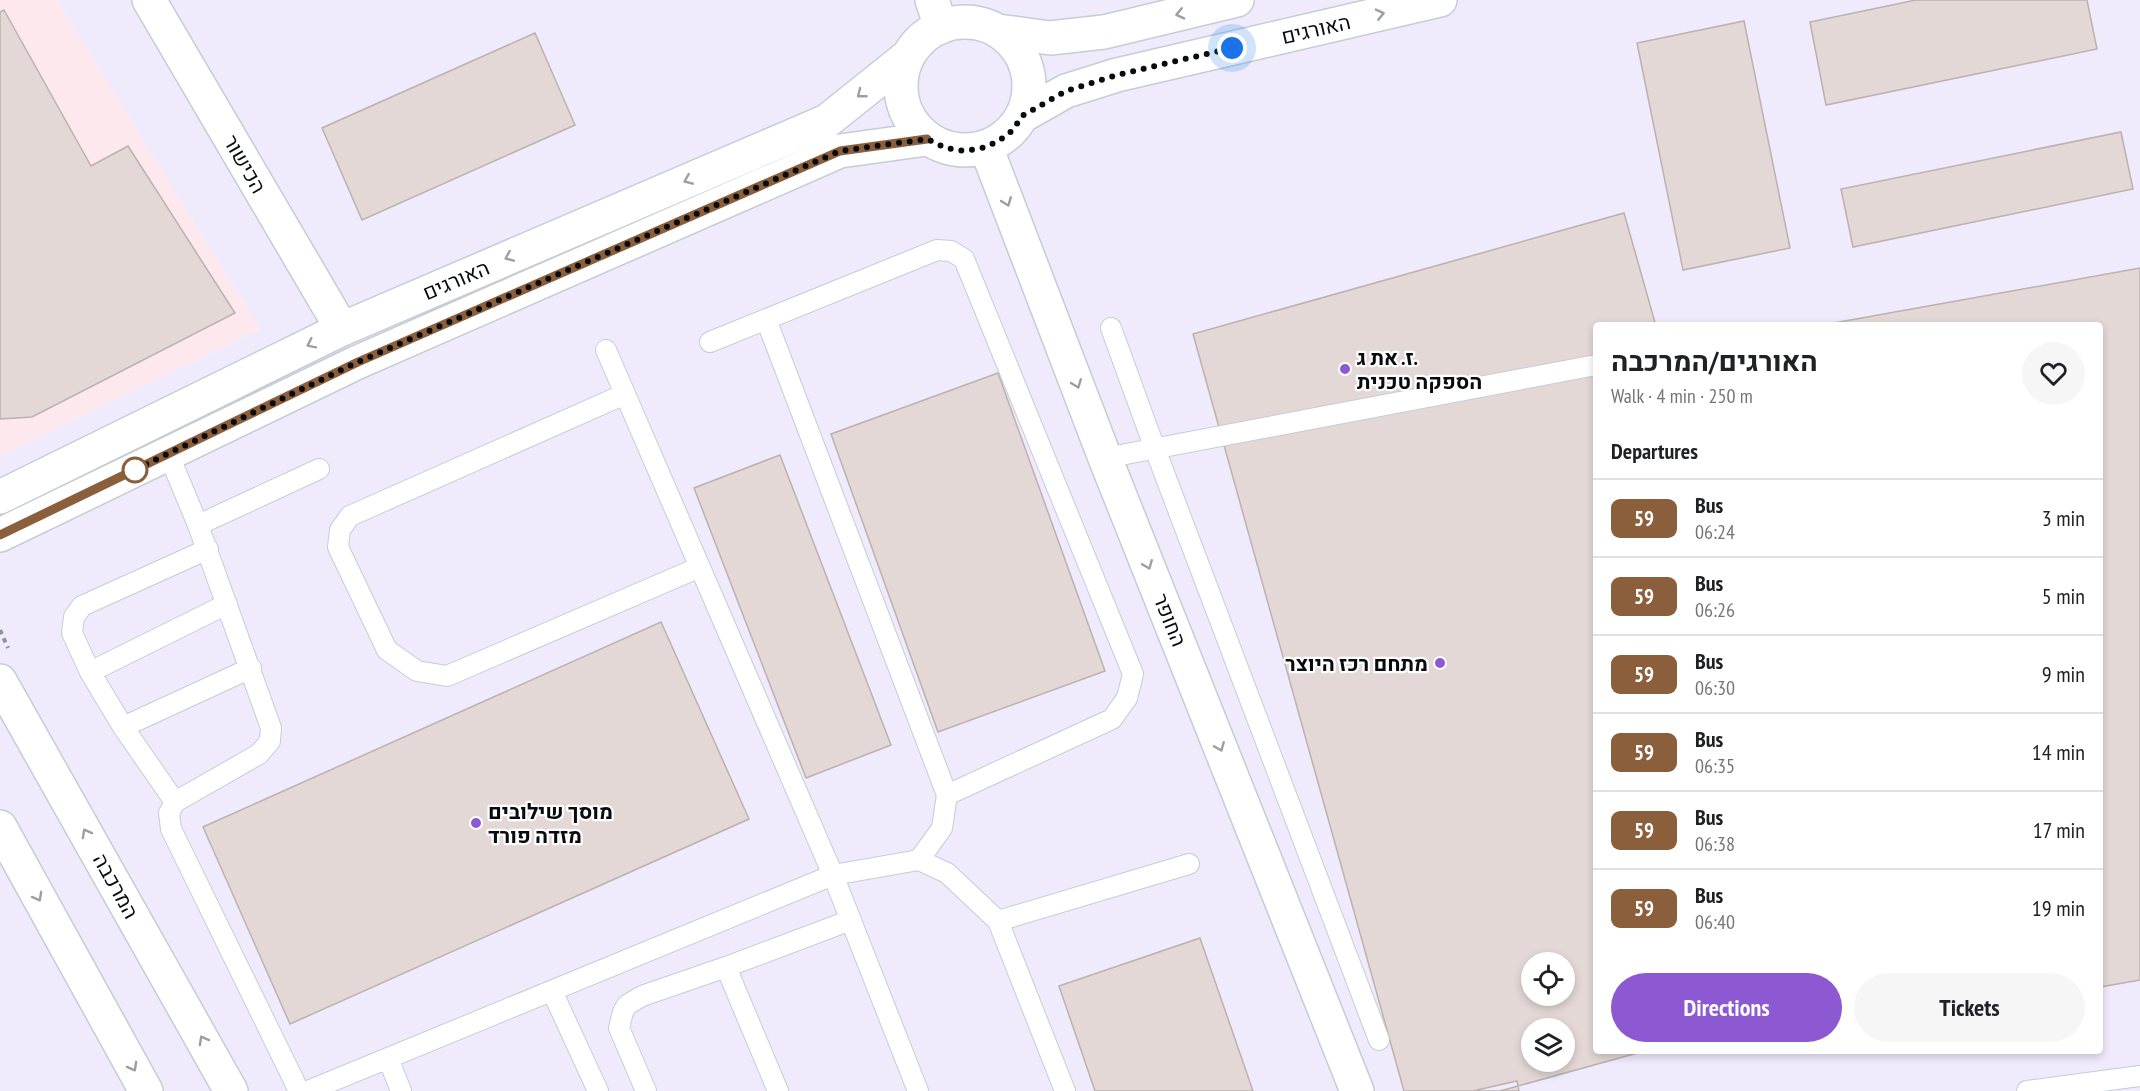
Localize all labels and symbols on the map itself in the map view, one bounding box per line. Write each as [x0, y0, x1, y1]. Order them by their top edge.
one-way arrow [1175, 6, 1185, 19]
street label: האורגים [1279, 8, 1353, 50]
one-way arrow [1375, 8, 1385, 21]
your location [1217, 33, 1247, 63]
one-way arrow [857, 86, 868, 97]
street label: הכישור [218, 130, 272, 198]
one-way arrow [683, 173, 694, 185]
one-way arrow [999, 196, 1012, 207]
one-way arrow [504, 250, 515, 262]
street label: האורגים [418, 254, 494, 306]
one-way arrow [306, 336, 317, 348]
place label: ז. את ג. הספקה טכנית [1357, 344, 1482, 395]
marker: ז. את ג. הספקה טכנית [1338, 362, 1352, 376]
one-way arrow [1070, 378, 1082, 389]
unlabelled marker [122, 457, 148, 483]
one-way arrow [1141, 559, 1153, 570]
street label: החופר [1147, 590, 1193, 650]
place label: מתחם רכז היוצר [1285, 650, 1428, 677]
marker: מתחם רכז היוצר [1433, 656, 1447, 670]
one-way arrow [1213, 740, 1225, 751]
place label: מוסך שילובים מזדה פורד [488, 798, 613, 849]
marker: מוסך שילובים מזדה פורד [469, 816, 483, 830]
one-way arrow [82, 829, 94, 840]
street label: המרכבה [87, 849, 145, 923]
one-way arrow [31, 891, 42, 901]
one-way arrow [198, 1036, 210, 1046]
one-way arrow [126, 1061, 137, 1072]

